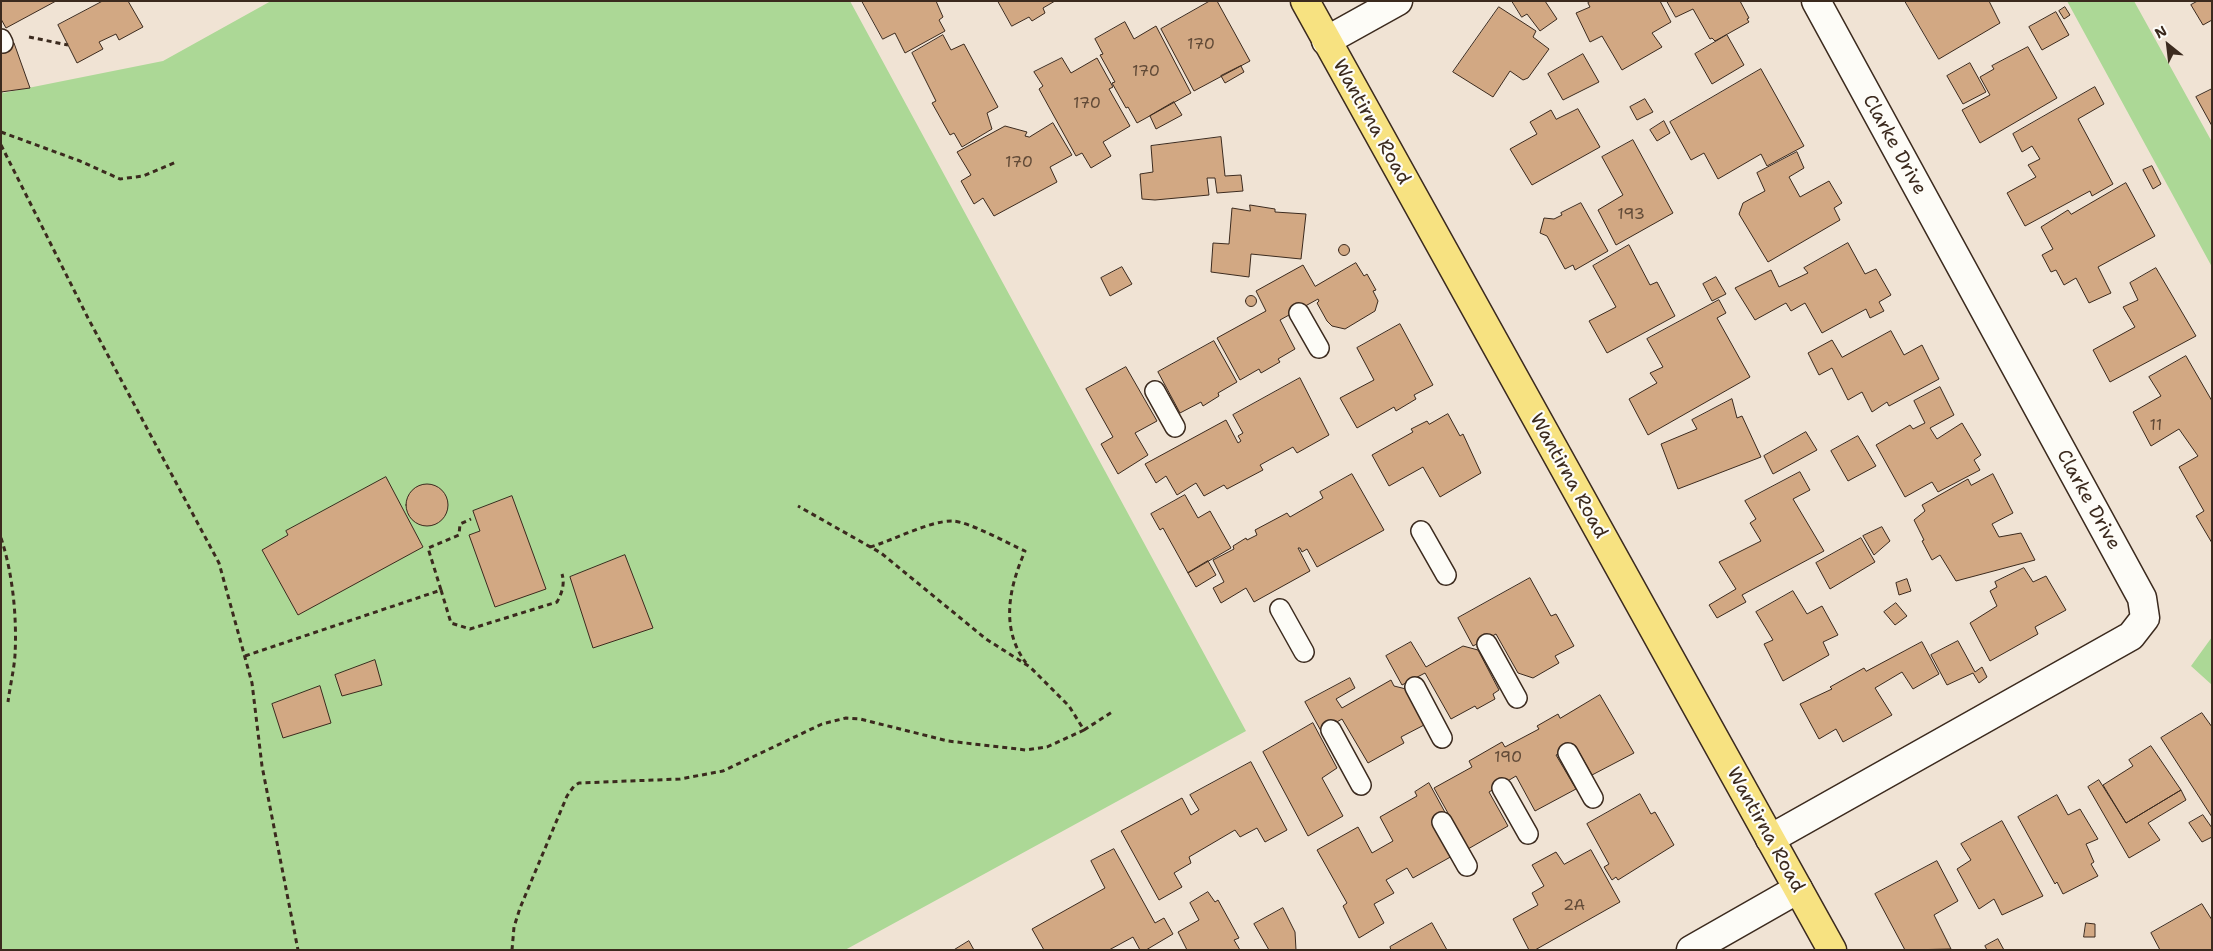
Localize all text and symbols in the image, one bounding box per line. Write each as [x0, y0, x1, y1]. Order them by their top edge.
north arrow [2143, 20, 2193, 70]
text: N [2152, 21, 2170, 42]
house number: 170 [1187, 35, 1215, 55]
street label: Wantirna Road [1327, 55, 1415, 189]
house number: 170 [1132, 62, 1160, 82]
street label: Clarke Drive [1857, 91, 1931, 199]
house number: 170 [1073, 94, 1101, 114]
house number: 170 [1005, 153, 1033, 173]
house number: 193 [1617, 205, 1645, 225]
street label: Wantirna Road [1524, 409, 1612, 543]
house number: 11 [2150, 416, 2162, 436]
street label: Clarke Drive [2051, 446, 2125, 554]
house number: 190 [1494, 748, 1522, 768]
street label: Wantirna Road [1721, 763, 1809, 897]
house number: 2A [1563, 896, 1585, 916]

